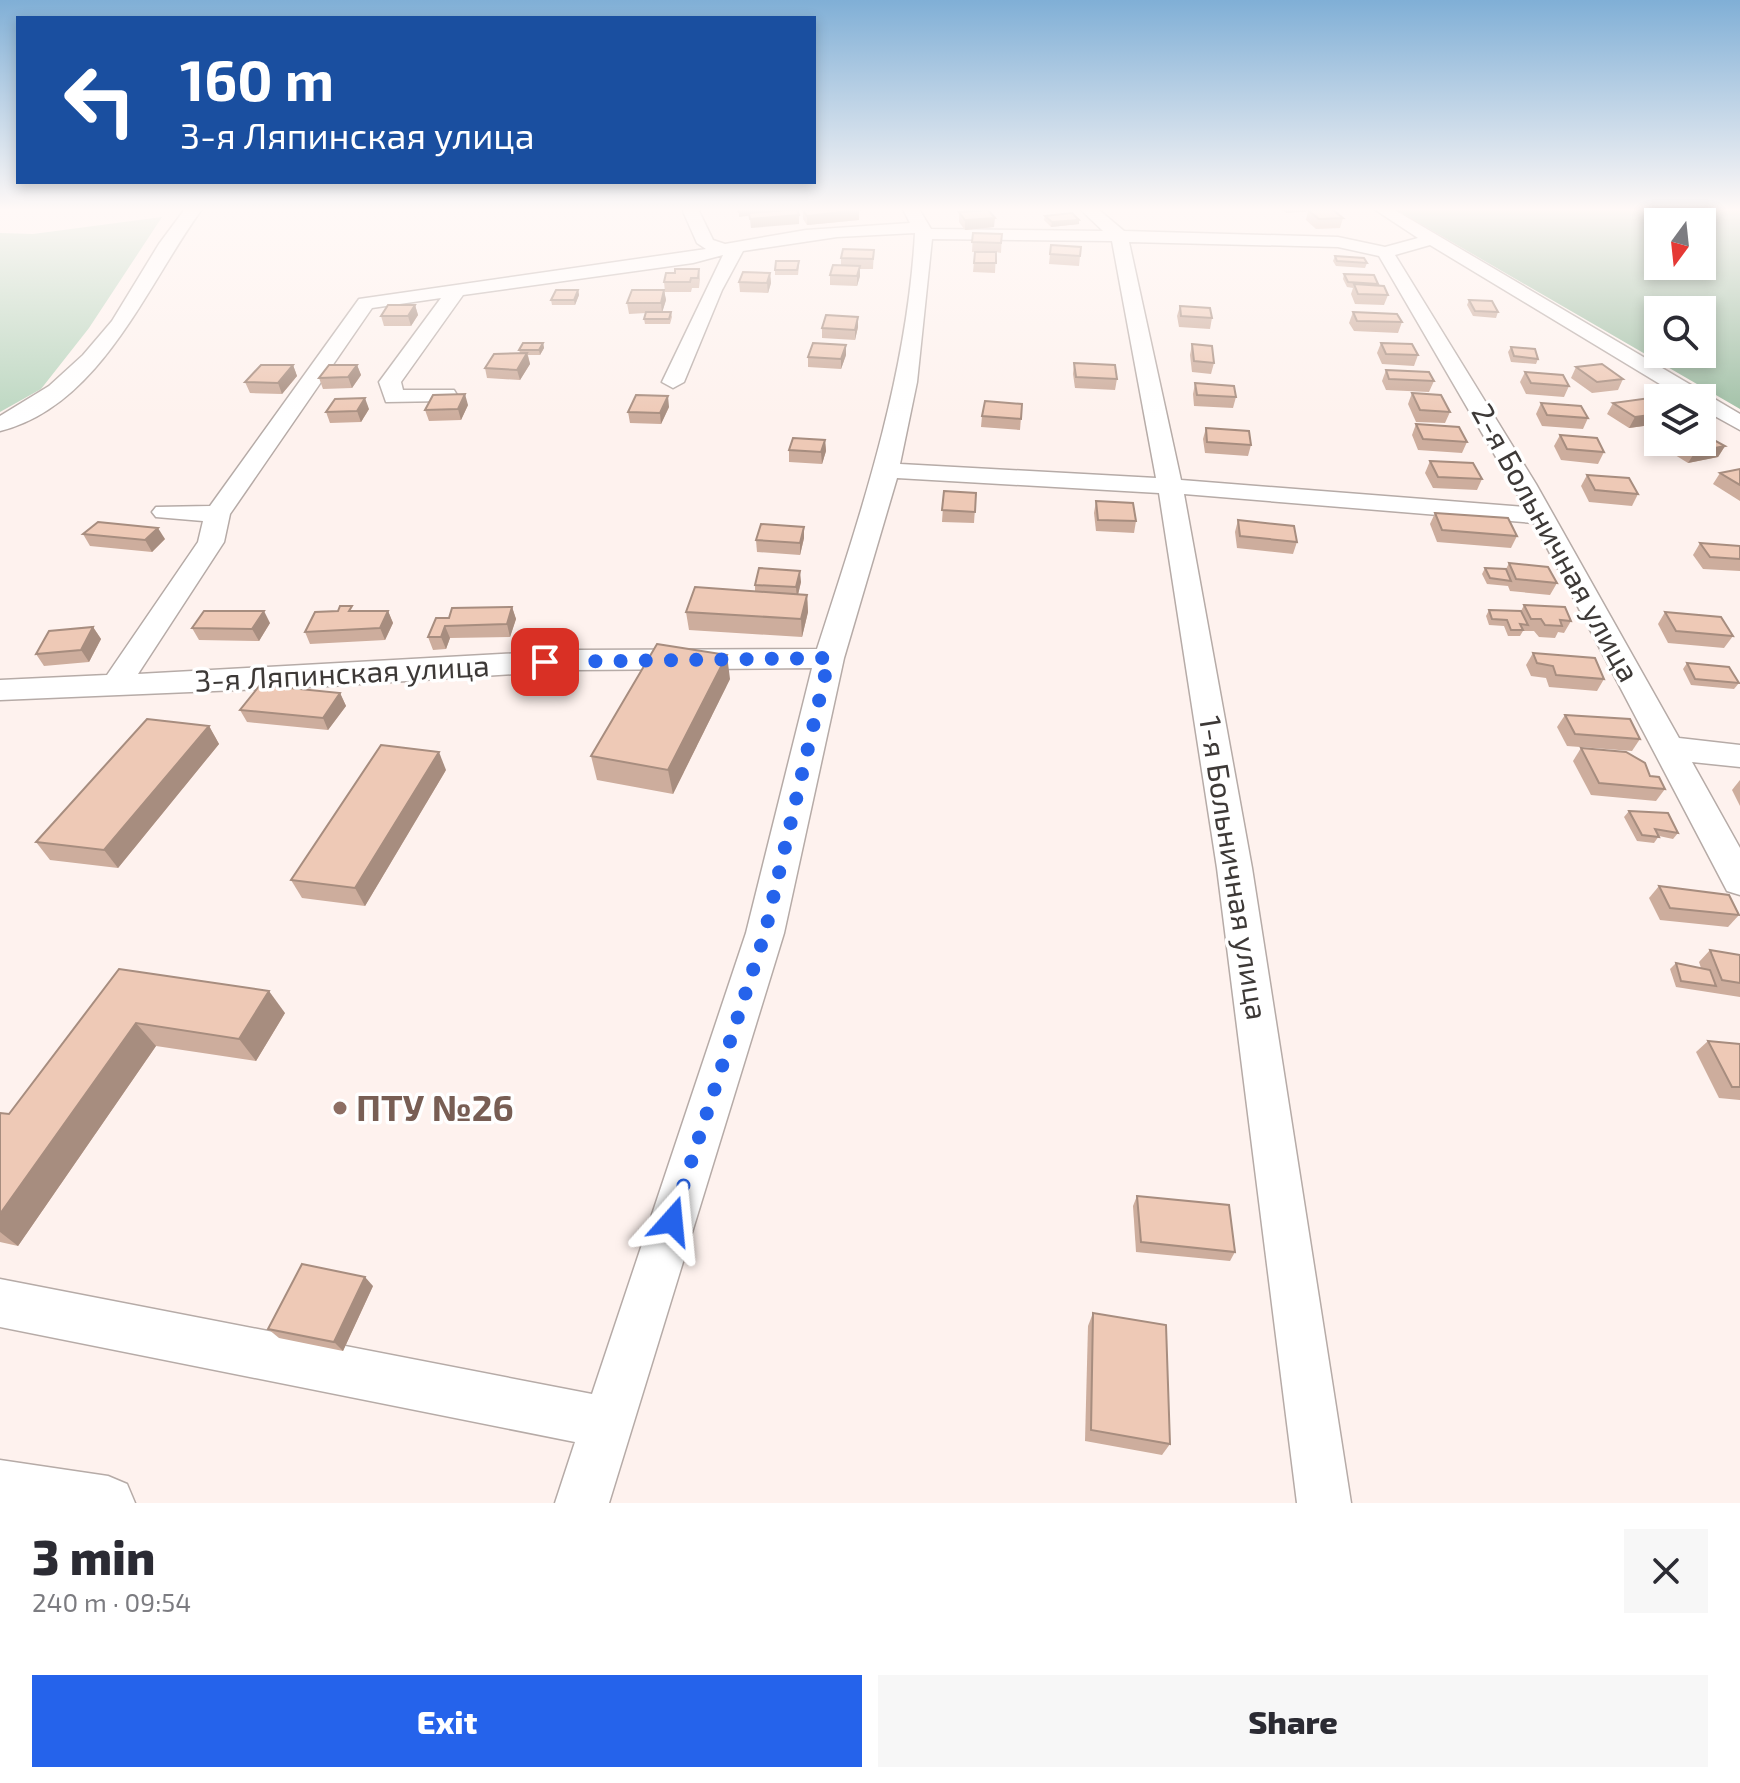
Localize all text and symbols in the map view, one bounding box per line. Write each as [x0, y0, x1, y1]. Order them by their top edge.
text: 160 m [180, 45, 334, 112]
icon: left [48, 48, 152, 152]
text: 3-я Ляпинская улица [180, 113, 535, 156]
north arrow [1644, 208, 1716, 280]
map controls [1644, 208, 1716, 456]
button: search [1644, 296, 1716, 368]
button: layers [1644, 384, 1716, 456]
street label: 2-я Больничная улица [1464, 397, 1648, 688]
pin [511, 628, 579, 696]
icon: arrive [523, 640, 567, 684]
street label: 3-я Ляпинская улица [193, 646, 490, 699]
street label: 1-я Больничная улица [1192, 713, 1277, 1022]
place label: ПТУ №26 [356, 1085, 514, 1128]
marker: ПТУ №26 [331, 1099, 349, 1117]
position arrow [630, 1179, 714, 1263]
text: 3 min [32, 1527, 155, 1585]
button: close [1624, 1529, 1708, 1613]
text: 240 m · 09:54 [32, 1586, 191, 1617]
button: Exit [32, 1675, 862, 1767]
button: Share [878, 1675, 1708, 1767]

